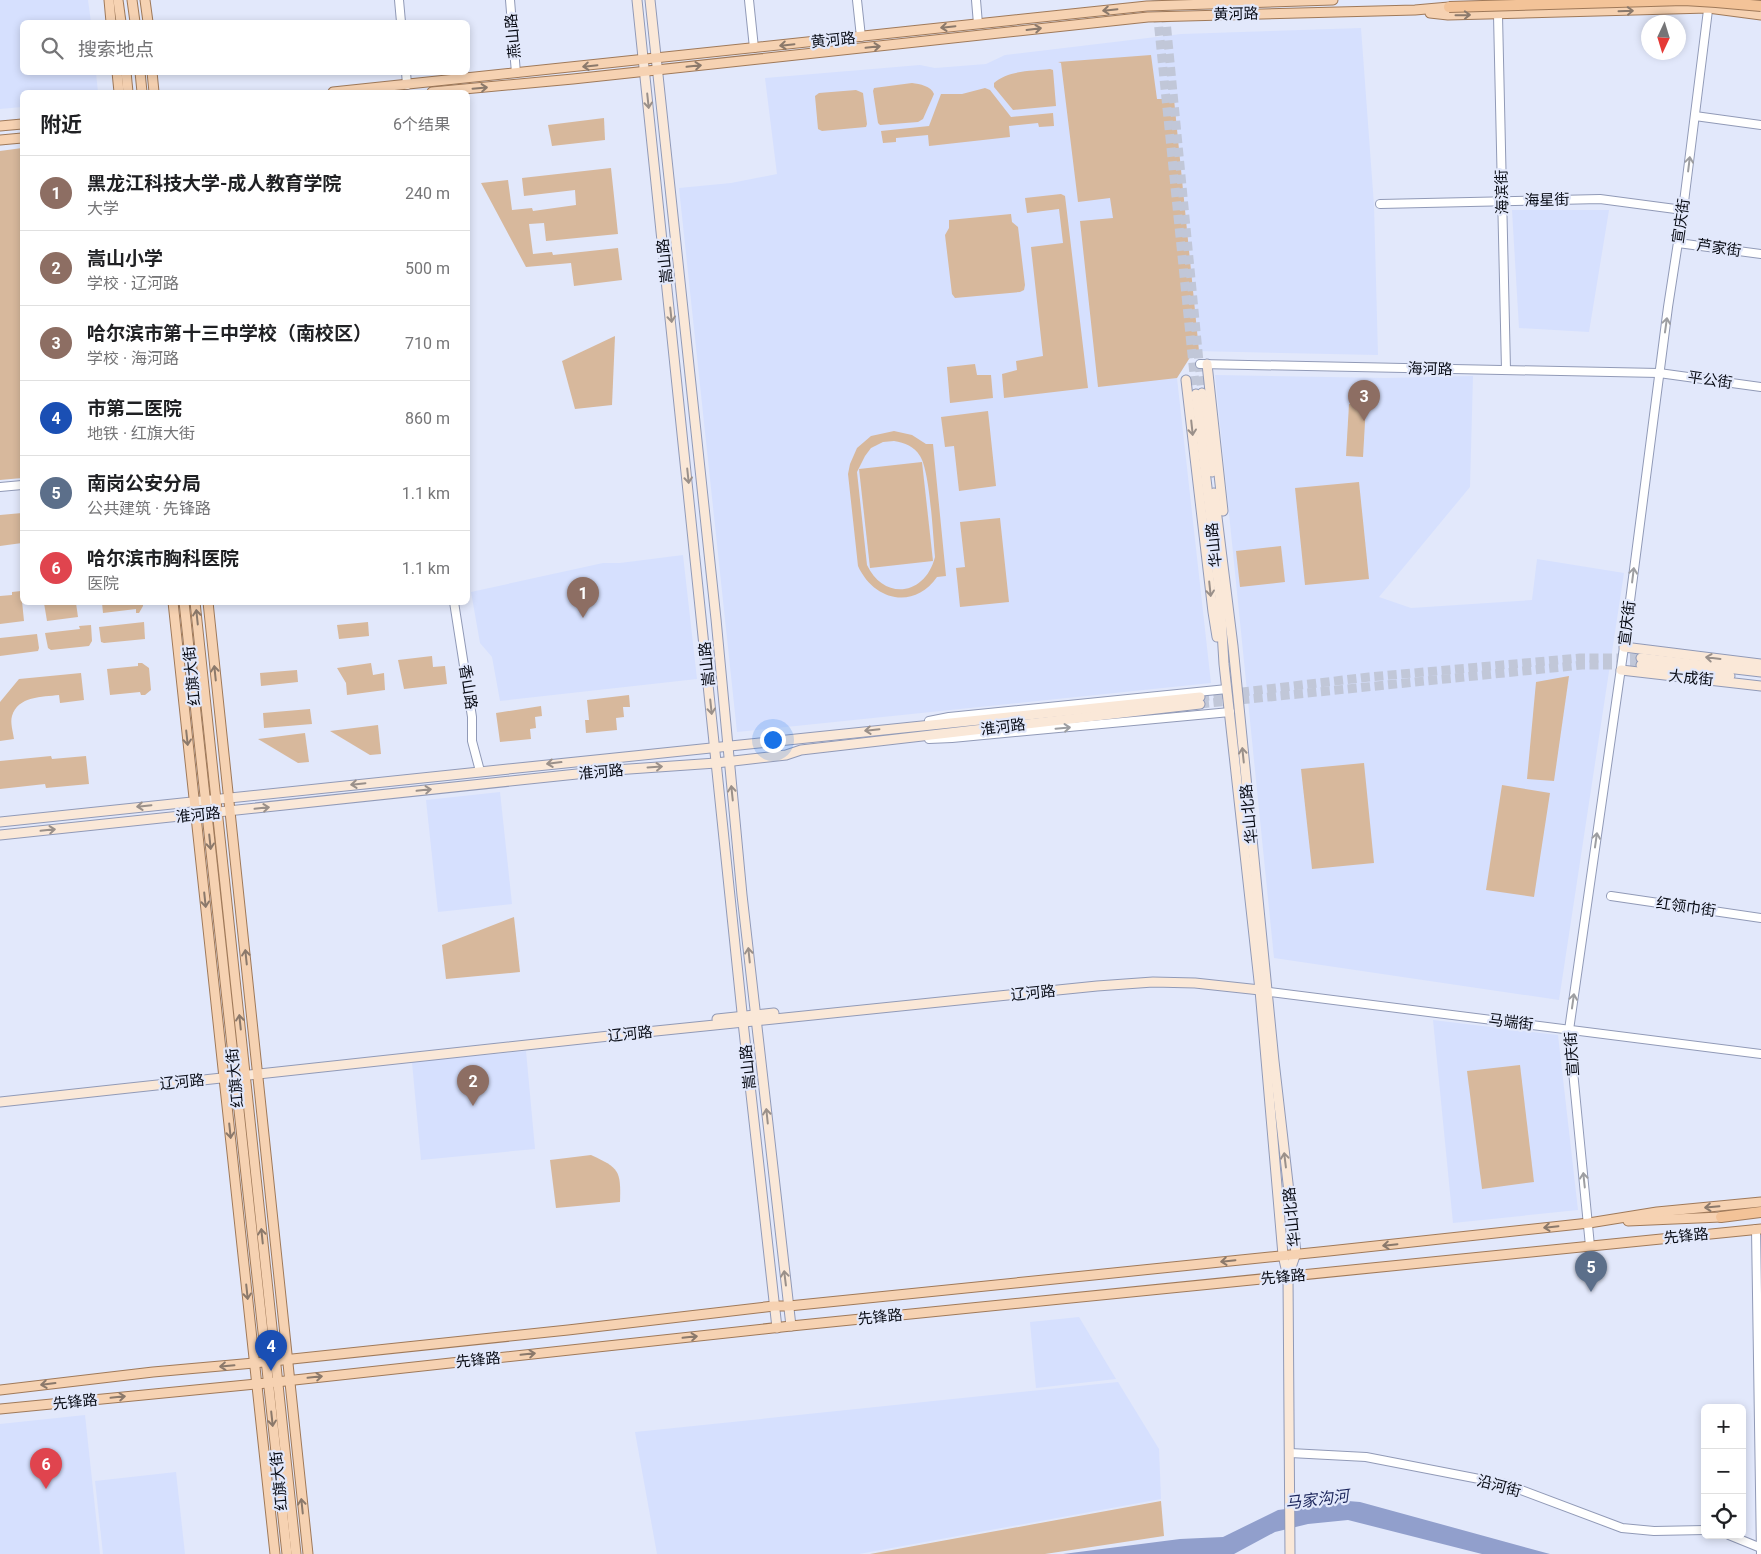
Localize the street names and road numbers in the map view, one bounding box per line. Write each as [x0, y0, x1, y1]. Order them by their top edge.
street label: 黄河路 [1213, 5, 1259, 23]
street label: 燕山路 [502, 13, 524, 59]
street label: 黄河路 [810, 29, 856, 51]
street label: 海滨街 [1493, 169, 1511, 215]
street label: 海星街 [1524, 191, 1570, 209]
street label: 宣庆街 [1669, 197, 1693, 245]
street label: 芦家街 [1695, 236, 1743, 260]
street label: 嵩山路 [654, 238, 676, 284]
street label: 海河路 [1407, 360, 1453, 378]
street label: 平公街 [1686, 368, 1734, 392]
street label: 华山路 [1203, 522, 1225, 568]
street label: 宣庆街 [1615, 600, 1639, 646]
street label: 嵩山路 [696, 641, 718, 687]
street label: 红旗大街 [180, 645, 204, 707]
street label: 香山路 [456, 663, 480, 711]
street label: 大成街 [1668, 667, 1714, 689]
street label: 淮河路 [980, 715, 1026, 739]
street label: 淮河路 [578, 761, 624, 783]
street label: 华山北路 [1237, 783, 1261, 845]
street label: 淮河路 [175, 804, 221, 826]
street label: 红领巾街 [1655, 894, 1717, 920]
street label: 辽河路 [1010, 982, 1056, 1004]
street label: 马端街 [1488, 1010, 1534, 1034]
street label: 辽河路 [607, 1023, 653, 1045]
street label: 宣庆街 [1561, 1031, 1583, 1077]
street label: 嵩山路 [737, 1044, 759, 1090]
street label: 红旗大街 [223, 1047, 247, 1109]
street label: 辽河路 [159, 1071, 205, 1093]
street label: 华山北路 [1280, 1186, 1304, 1248]
street label: 先锋路 [1663, 1225, 1709, 1247]
street label: 先锋路 [1260, 1266, 1306, 1288]
street label: 先锋路 [857, 1306, 903, 1328]
street label: 先锋路 [455, 1349, 501, 1371]
street label: 先锋路 [52, 1391, 98, 1413]
street label: 红旗大街 [267, 1450, 291, 1512]
street label: 沿河街 [1475, 1471, 1523, 1501]

